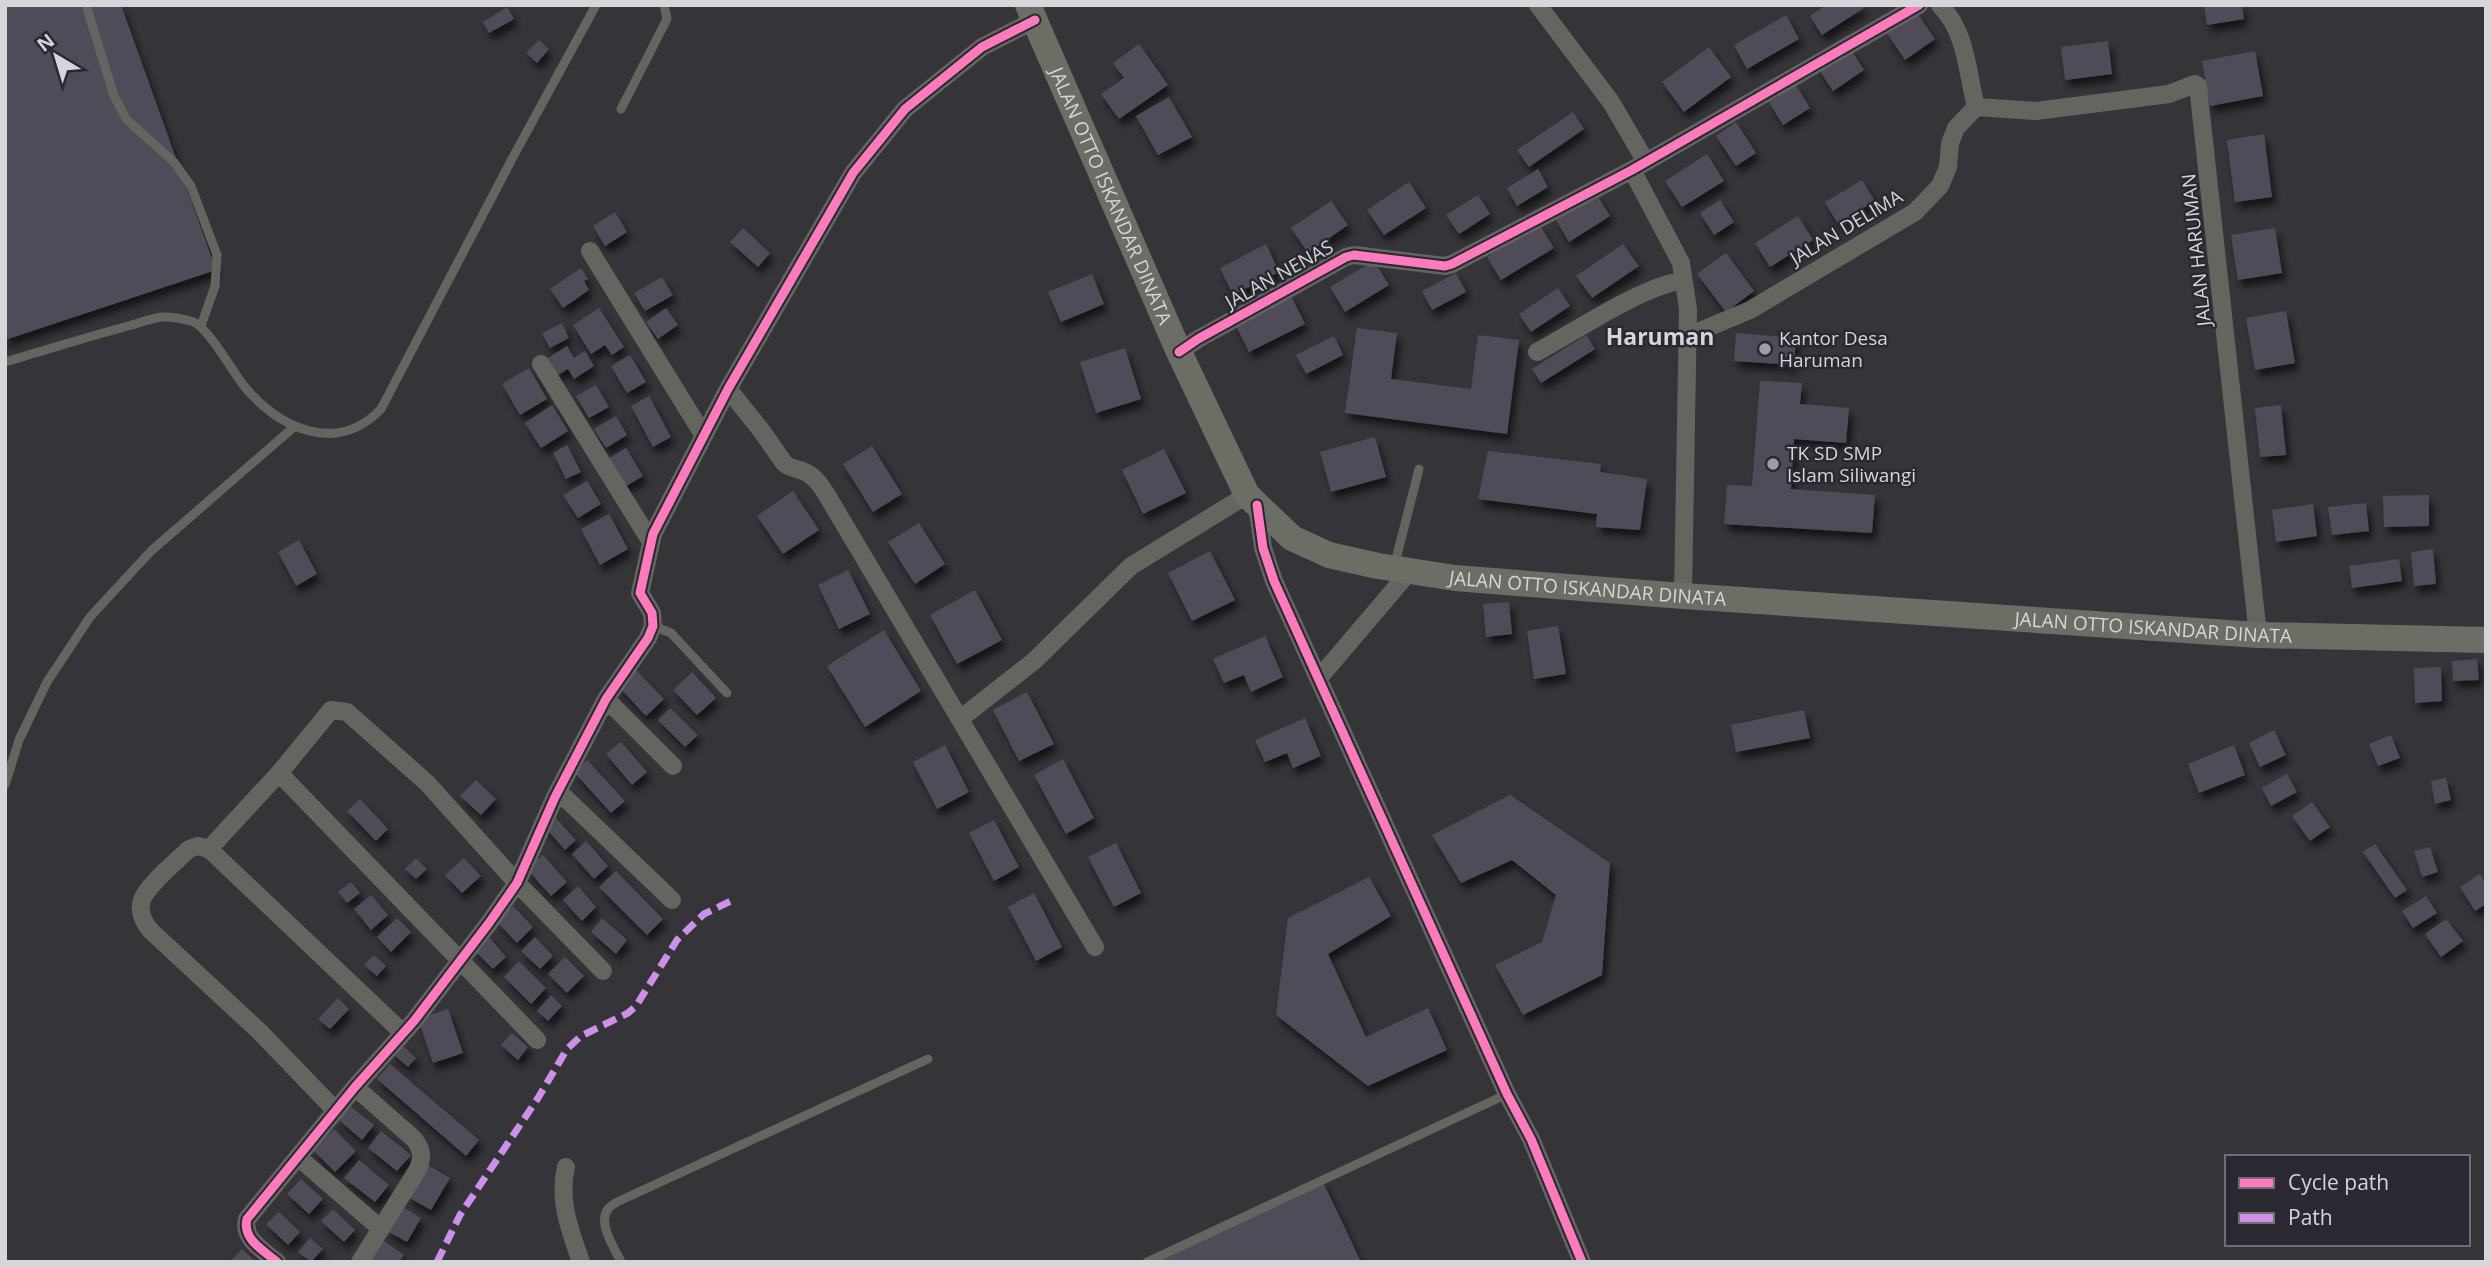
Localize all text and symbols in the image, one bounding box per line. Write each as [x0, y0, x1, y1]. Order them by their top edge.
north arrow [21, 21, 91, 91]
text: N [31, 28, 60, 58]
street label: JALAN OTTO ISKANDAR DINATA [1043, 61, 1178, 328]
street label: JALAN HARUMAN [2175, 172, 2217, 330]
street label: JALAN DELIMA [1783, 183, 1907, 272]
street label: JALAN NENAS [1219, 234, 1338, 315]
district label: Haruman [1606, 320, 1714, 352]
place label: Kantor Desa Haruman [1779, 325, 1888, 373]
marker: Kantor Desa Haruman [1757, 341, 1773, 357]
place label: TK SD SMP Islam Siliwangi [1787, 440, 1916, 488]
marker: TK SD SMP Islam Siliwangi [1765, 456, 1781, 472]
street label: JALAN OTTO ISKANDAR DINATA [1445, 564, 1727, 612]
street label: JALAN OTTO ISKANDAR DINATA [2012, 605, 2292, 649]
legend [2225, 1155, 2470, 1246]
text: Cycle path [2288, 1168, 2389, 1196]
text: Path [2288, 1203, 2333, 1231]

